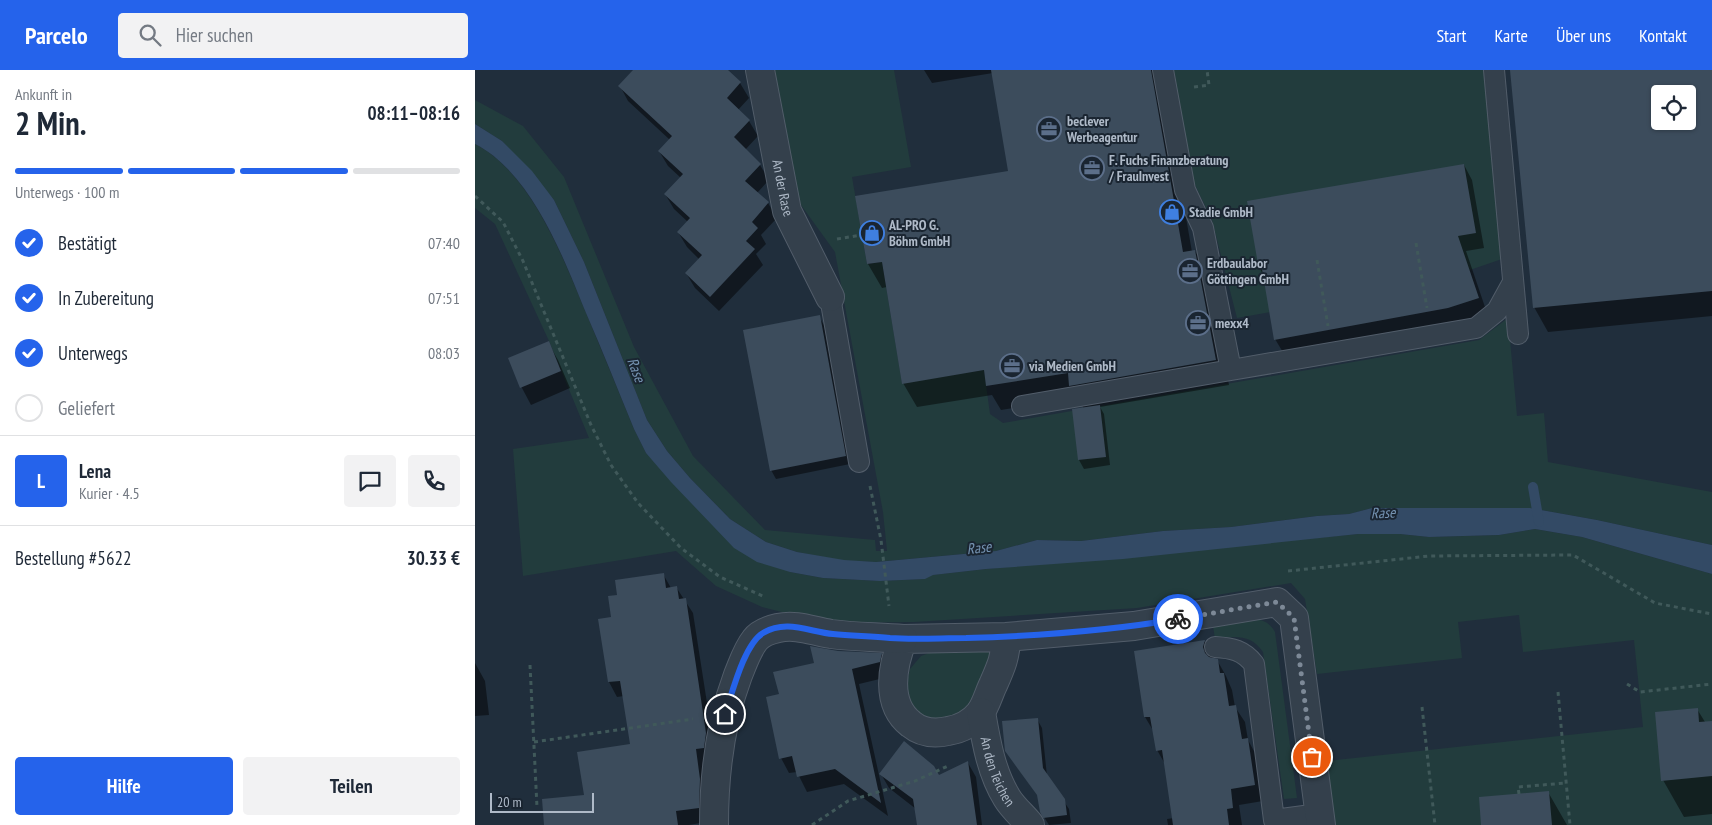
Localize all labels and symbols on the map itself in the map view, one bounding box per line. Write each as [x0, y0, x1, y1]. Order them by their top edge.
place label: beclever Werbeagentur [1066, 112, 1138, 146]
office icon: beclever Werbeagentur [1036, 116, 1062, 142]
place label: F. Fuchs Finanzberatung / FrauInvest [1108, 151, 1229, 185]
office icon: F. Fuchs Finanzberatung / FrauInvest [1079, 155, 1105, 181]
street label: An der Rase [768, 158, 797, 220]
shop icon: Stadie GmbH [1159, 199, 1185, 225]
place label: Stadie GmbH [1189, 203, 1253, 221]
place label: AL-PRO G. Böhm GmbH [888, 216, 950, 250]
shop icon: AL-PRO G. Böhm GmbH [859, 220, 885, 246]
place label: Erdbaulabor Göttingen GmbH [1207, 254, 1289, 288]
office icon: Erdbaulabor Göttingen GmbH [1177, 258, 1203, 284]
office icon: mexx4 [1185, 310, 1211, 336]
place label: mexx4 [1215, 314, 1249, 332]
office icon: via Medien GmbH [999, 353, 1025, 379]
water label: Rase [623, 355, 650, 385]
place label: via Medien GmbH [1028, 357, 1116, 375]
water label: Rase [1370, 503, 1396, 522]
water label: Rase [966, 537, 993, 558]
courier [1153, 594, 1203, 644]
pin [704, 693, 746, 735]
street label: An den Teichen [977, 735, 1019, 810]
pin [1291, 736, 1333, 778]
scale bar [490, 790, 594, 813]

